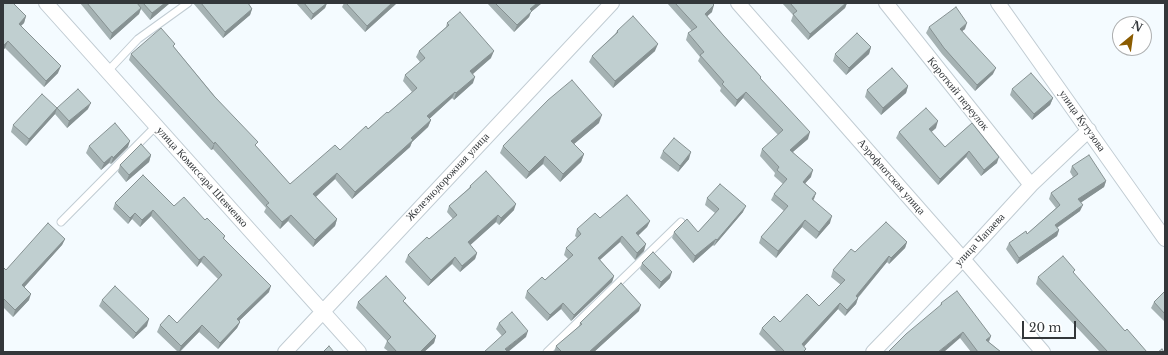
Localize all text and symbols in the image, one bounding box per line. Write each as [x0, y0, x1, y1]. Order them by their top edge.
north arrow [1112, 16, 1152, 56]
text: N [1129, 18, 1145, 35]
street label: Короткий переулок [924, 55, 992, 133]
street label: улица Кутузова [1056, 88, 1108, 154]
street label: улица Комиссара Шевченко [153, 124, 251, 230]
street label: Железнодорожная улица [404, 130, 492, 224]
street label: Аэрофлотская улица [854, 136, 928, 218]
street label: улица Чапаева [952, 211, 1008, 269]
scale bar [1024, 313, 1078, 339]
text: 20 m [1029, 320, 1061, 335]

